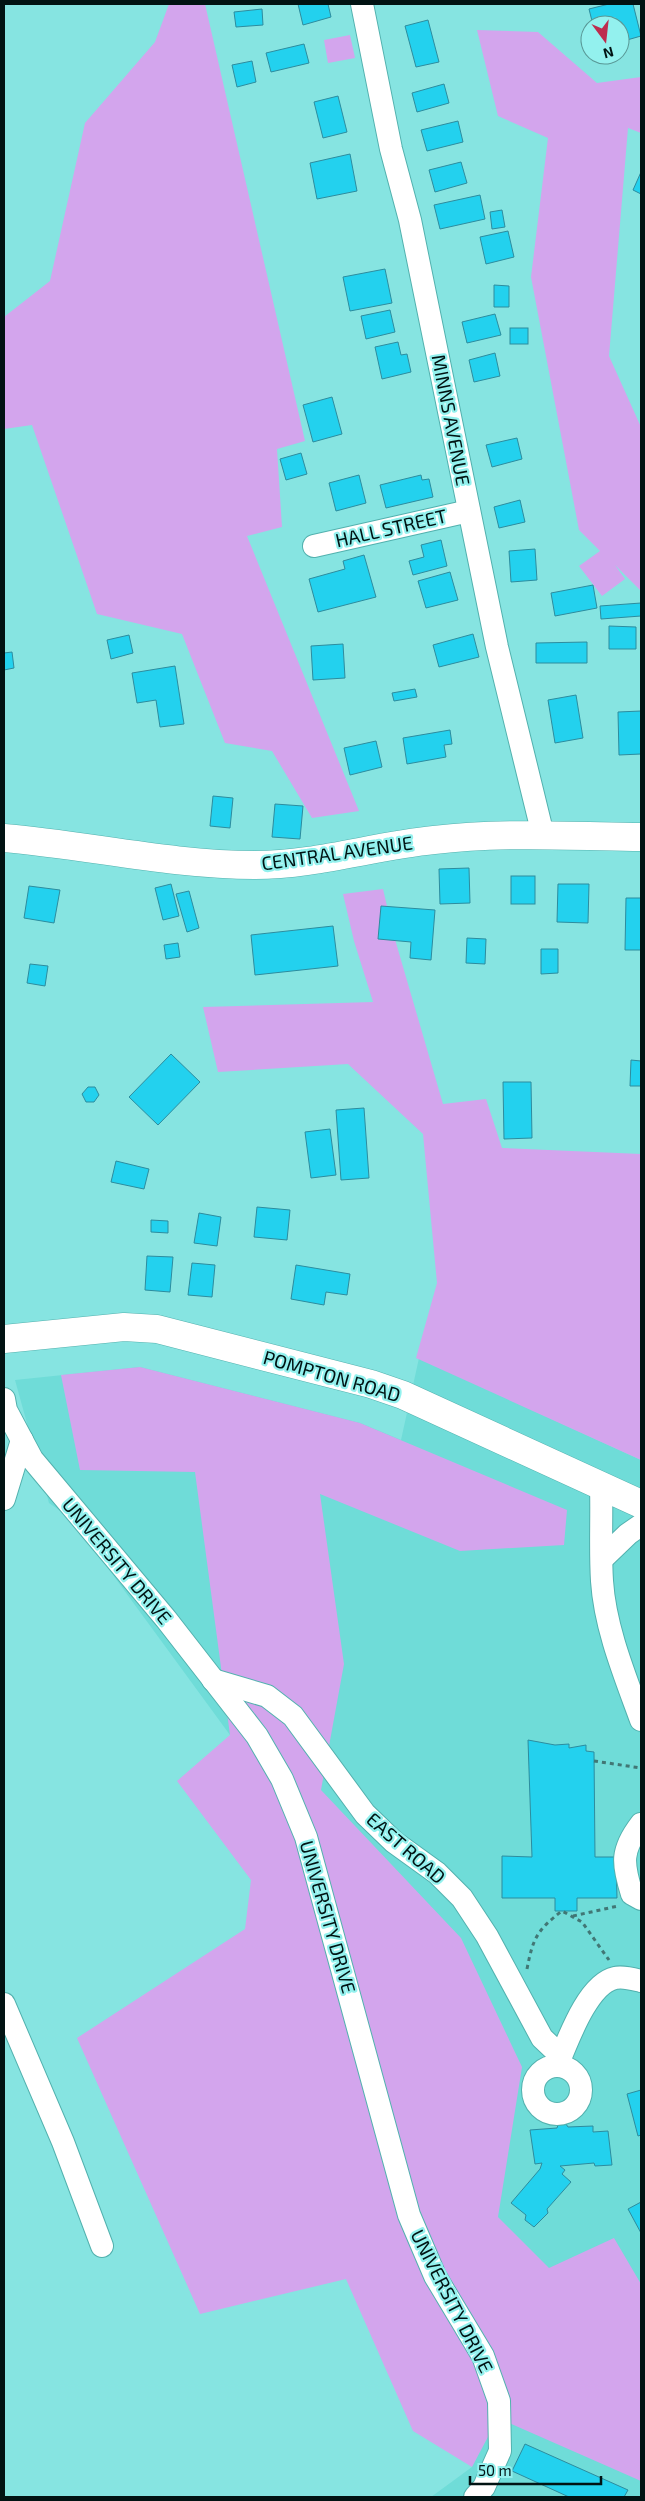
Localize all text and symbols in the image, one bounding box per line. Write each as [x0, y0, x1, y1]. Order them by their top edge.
north arrow [580, 15, 630, 65]
text: N [601, 44, 616, 63]
street label: MINNS AVENUE [428, 352, 475, 487]
street label: HALL STREET [333, 504, 449, 551]
street label: CENTRAL AVENUE [260, 830, 414, 875]
street label: POMPTON ROAD [261, 1345, 403, 1406]
street label: UNIVERSITY DRIVE [58, 1493, 177, 1628]
street label: EAST ROAD [362, 1807, 450, 1888]
street label: UNIVERSITY DRIVE [296, 1838, 361, 1996]
street label: UNIVERSITY DRIVE [406, 2225, 499, 2376]
scale bar [470, 2454, 601, 2486]
text: 50 m [478, 2461, 512, 2479]

